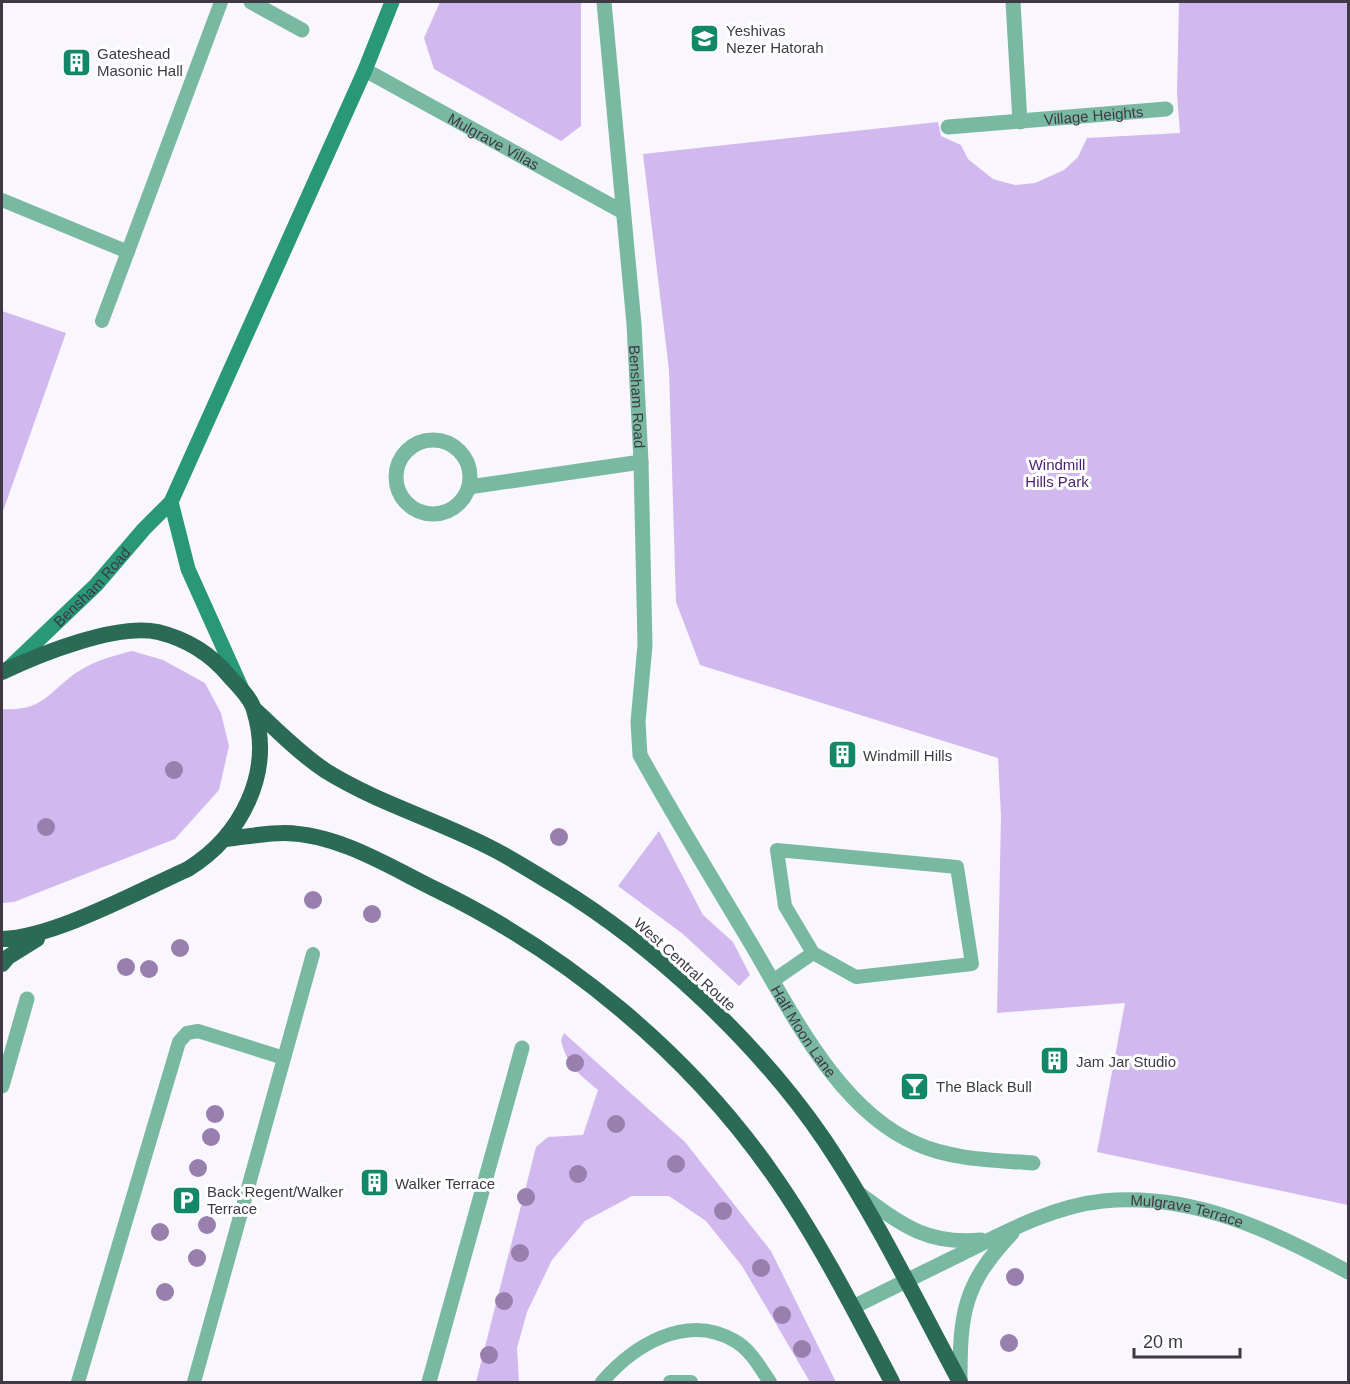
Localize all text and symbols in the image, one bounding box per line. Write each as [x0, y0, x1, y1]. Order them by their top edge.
place label: Yeshivas Nezer Hatorah [726, 22, 824, 56]
school or university icon: Yeshivas Nezer Hatorah [689, 23, 721, 55]
place label: Gateshead Masonic Hall [97, 45, 183, 79]
building icon: Gateshead Masonic Hall [60, 46, 92, 78]
street label: Village Heights [1043, 102, 1144, 128]
street label: Mulgrave Villas [445, 109, 542, 173]
street label: Bensham Road [627, 344, 649, 449]
park label: Windmill Hills Park [1025, 456, 1089, 490]
street label: Bensham Road [50, 543, 133, 630]
building icon: Windmill Hills [826, 739, 858, 771]
place label: Windmill Hills [863, 747, 952, 764]
street label: West Central Route [631, 914, 739, 1014]
street label: Half Moon Lane [768, 982, 840, 1080]
building icon: Jam Jar Studio [1039, 1045, 1071, 1077]
place label: Jam Jar Studio [1076, 1053, 1176, 1070]
bar icon: The Black Bull [899, 1070, 931, 1102]
place label: The Black Bull [936, 1078, 1032, 1095]
building icon: Walker Terrace [358, 1167, 390, 1199]
place label: Walker Terrace [395, 1175, 495, 1192]
place label: Back Regent/Walker Terrace [207, 1183, 343, 1217]
parking icon: Back Regent/Walker Terrace [170, 1184, 202, 1216]
street label: Mulgrave Terrace [1130, 1191, 1246, 1230]
scale bar [1134, 1321, 1240, 1359]
text: 20 m [1143, 1332, 1183, 1352]

